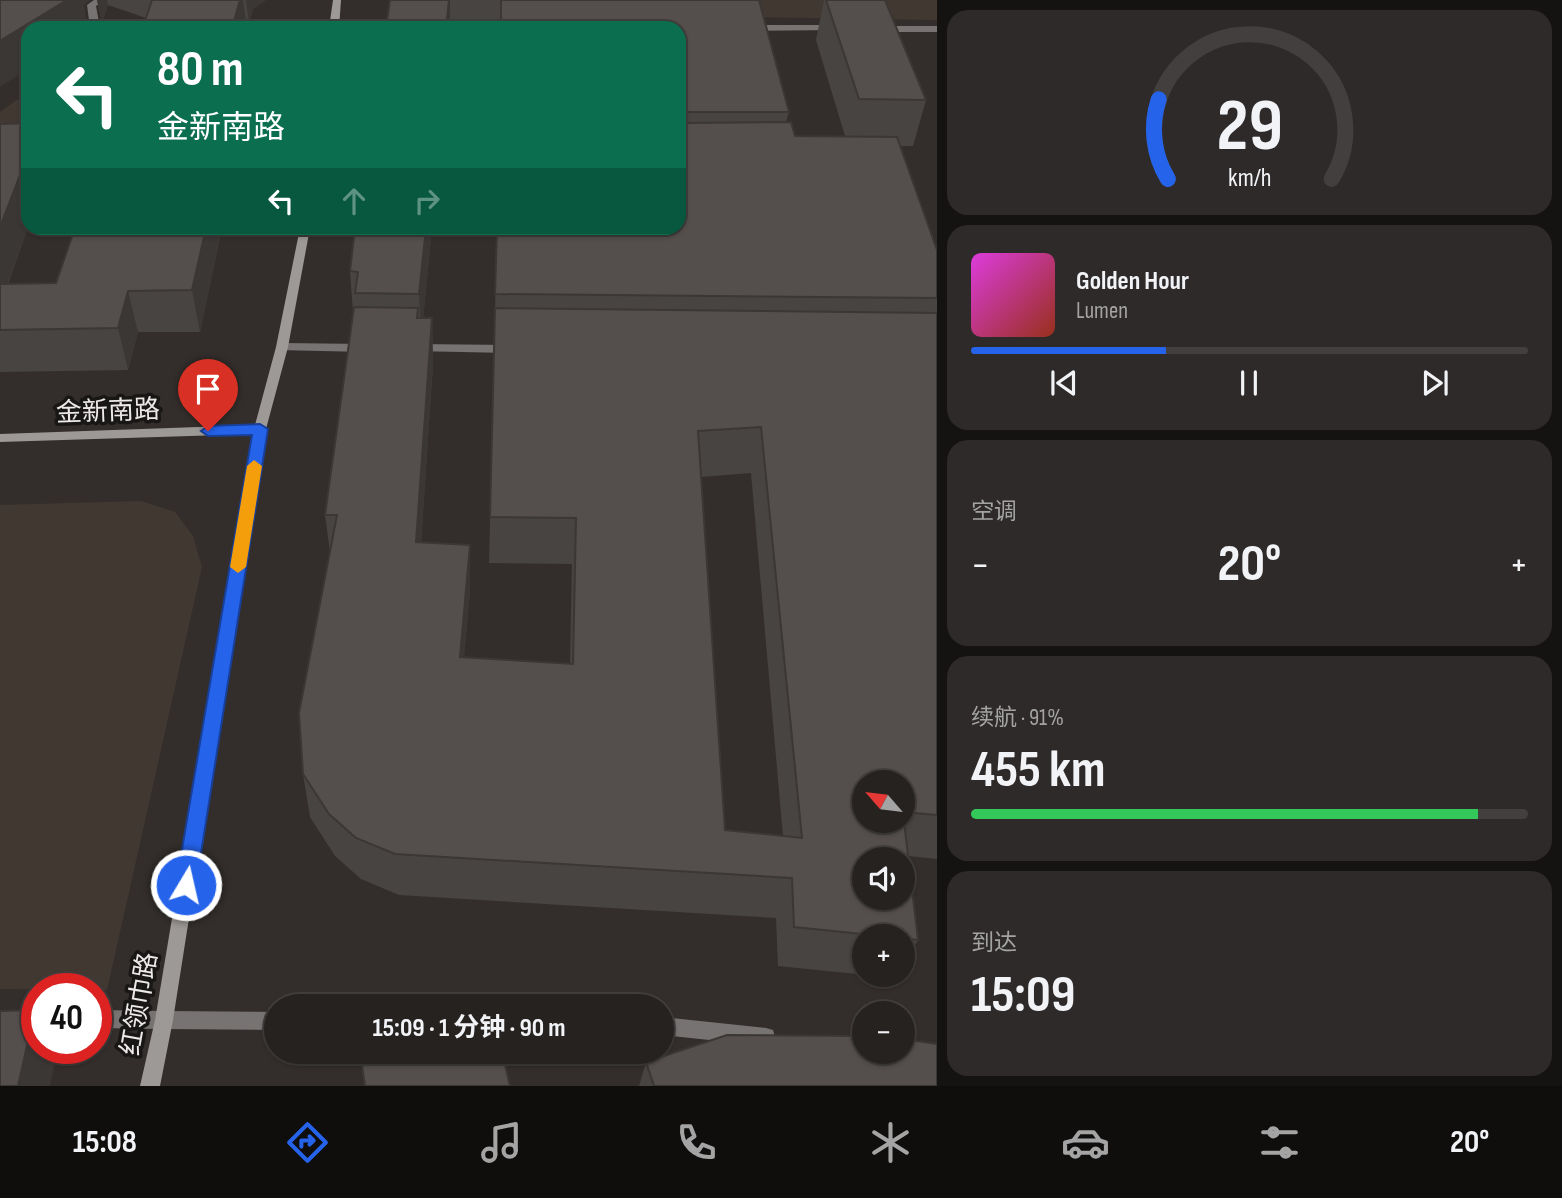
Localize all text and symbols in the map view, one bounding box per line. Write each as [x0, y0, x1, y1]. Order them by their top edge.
text: 80 m [157, 41, 244, 100]
icon: left [42, 49, 133, 140]
text: 29 [1216, 83, 1283, 171]
text: 金新南路 [157, 109, 285, 148]
text: km/h [1228, 162, 1271, 193]
icon: left [262, 182, 300, 220]
icon: ahead [335, 182, 373, 220]
icon: right [408, 182, 446, 220]
text: Golden Hour [1076, 266, 1189, 297]
text: Lumen [1076, 297, 1128, 325]
pin [178, 359, 238, 431]
icon: previous [1045, 364, 1083, 402]
icon: pause [1230, 364, 1268, 402]
icon: next [1416, 364, 1454, 402]
icon: arrive [189, 370, 227, 408]
street label: 金新南路 [55, 395, 161, 429]
text: 空调 [971, 498, 1017, 526]
text: 20° [1218, 533, 1281, 596]
text: − [971, 543, 990, 588]
text: + [1509, 543, 1528, 588]
text: 续航 · 91% [971, 704, 1064, 732]
text: 455 km [971, 739, 1105, 802]
north arrow [852, 770, 915, 833]
map controls [852, 770, 915, 1064]
button: sound [852, 847, 915, 910]
position arrow [149, 848, 223, 922]
button: + [852, 924, 915, 987]
text: 到达 [971, 929, 1017, 957]
street label: 红领巾路 [116, 950, 164, 1058]
text: 15:09 [971, 964, 1075, 1027]
speed limit sign: 40 [21, 973, 112, 1064]
button: − [852, 1001, 915, 1064]
text: 15:09 · 1 分钟 · 90 m [372, 1013, 566, 1044]
icon: directions [283, 1118, 332, 1167]
icon: music [477, 1118, 526, 1167]
icon: phone [672, 1118, 721, 1167]
icon: climate [866, 1118, 915, 1167]
icon: car [1061, 1118, 1110, 1167]
icon: filters [1255, 1118, 1304, 1167]
text: 15:08 [73, 1123, 137, 1162]
text: 20° [1450, 1123, 1489, 1162]

